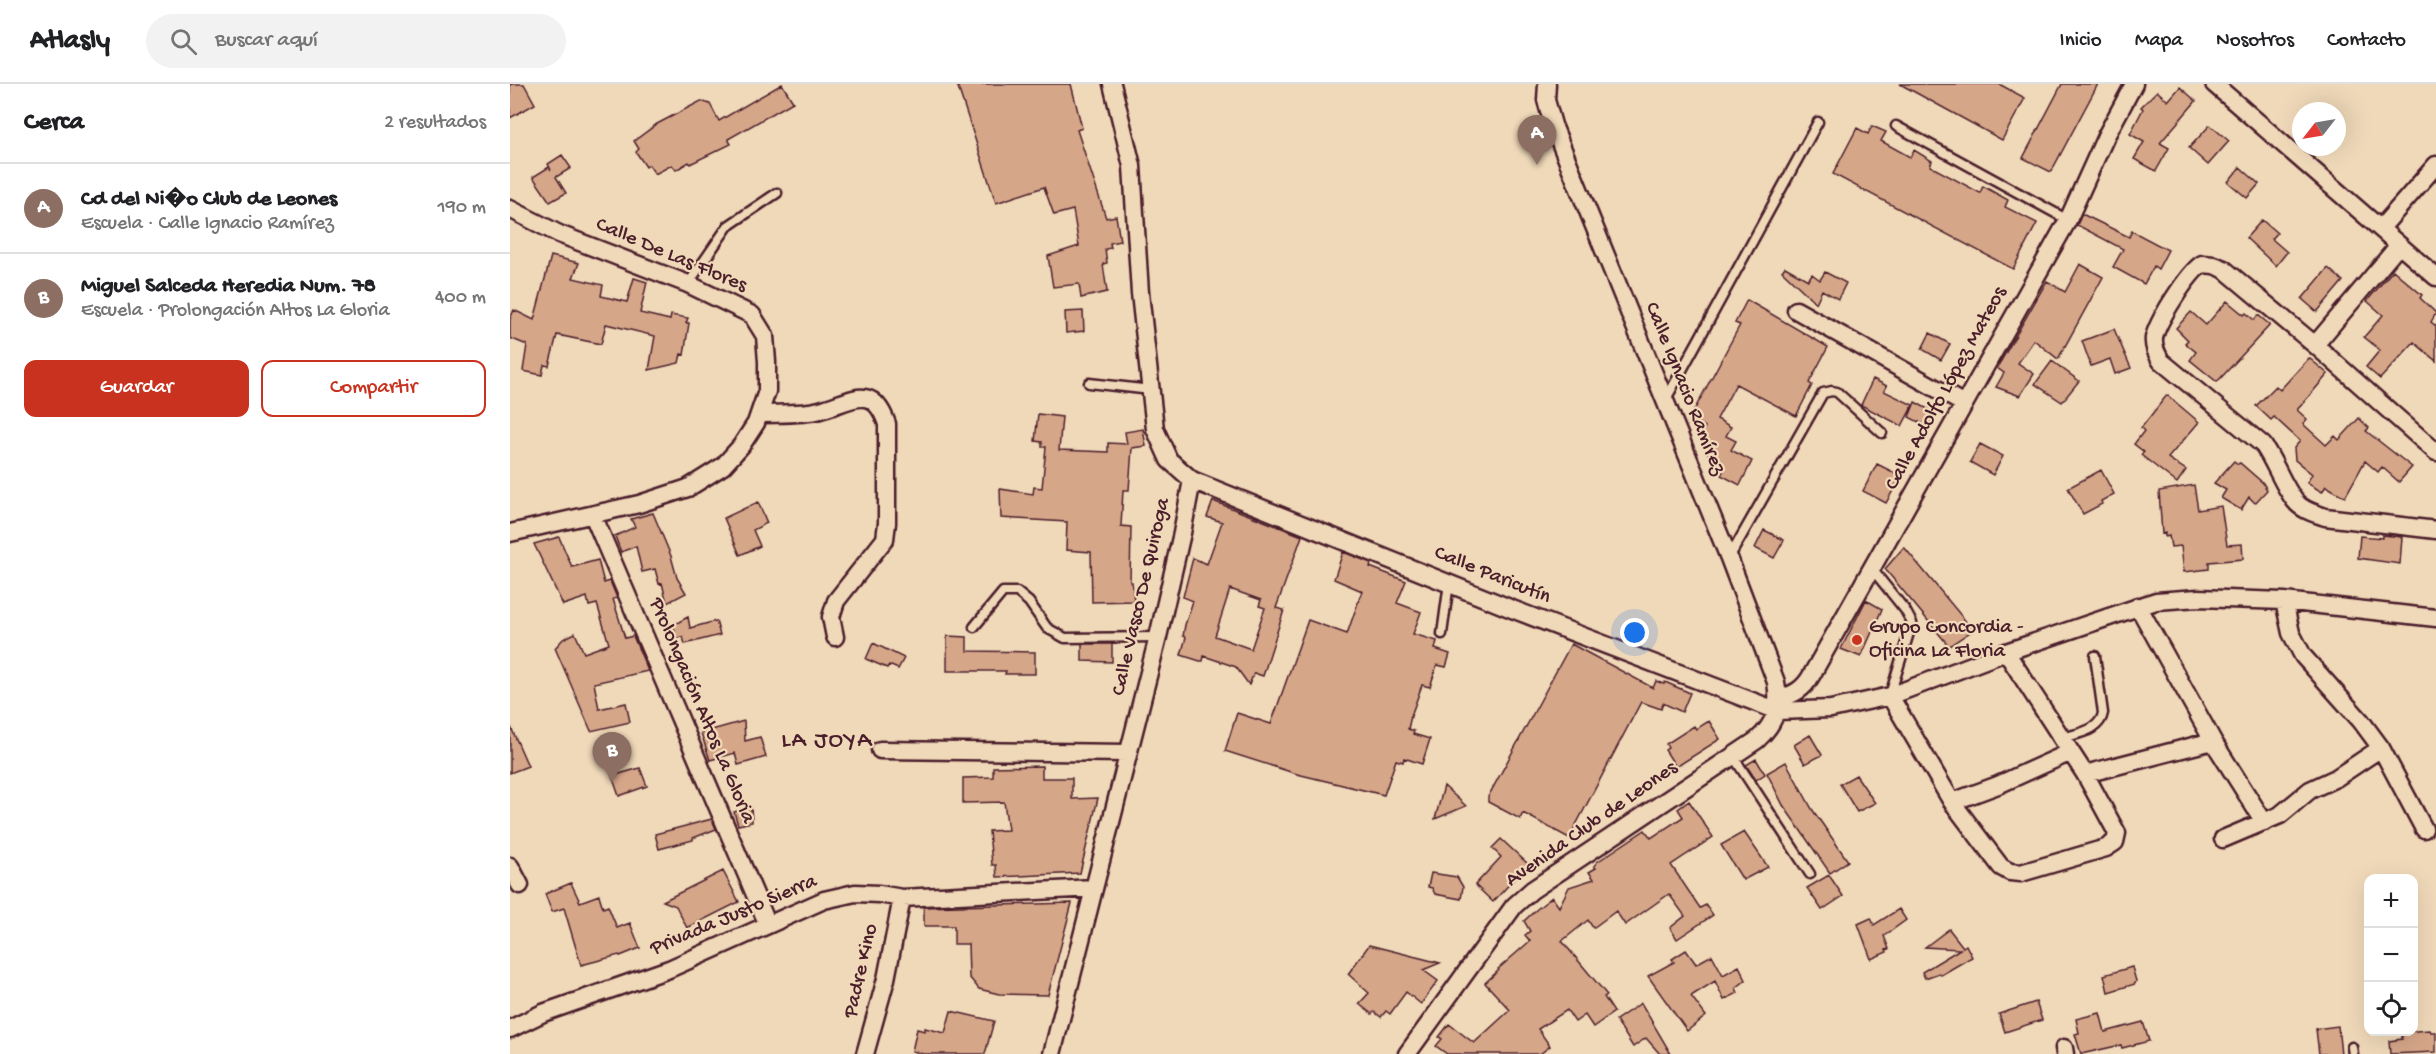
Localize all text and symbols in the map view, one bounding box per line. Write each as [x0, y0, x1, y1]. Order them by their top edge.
search box [146, 14, 566, 68]
text: Atlasly [30, 25, 110, 58]
icon: search [167, 25, 200, 58]
text: Buscar aquí [215, 28, 318, 54]
text: Inicio [2060, 29, 2102, 54]
text: Mapa [2135, 29, 2183, 54]
text: Nosotros [2216, 29, 2294, 54]
text: Contacto [2327, 29, 2406, 54]
north arrow [2292, 102, 2346, 156]
text: Cerca [24, 108, 84, 139]
text: 2 resultados [384, 112, 486, 135]
pin: A [1518, 116, 1556, 165]
text: Cd del Ni�o Club de Leones [81, 187, 337, 213]
text: A [38, 197, 49, 220]
text: 190 m [438, 197, 486, 220]
text: Escuela · Calle Ignacio Ramírez [81, 213, 334, 236]
street label: Calle De Las Flores [592, 213, 752, 300]
text: Miguel Salceda Heredia Num. 78 [81, 274, 376, 300]
street label: Calle Adolfo López Mateos [1881, 282, 2014, 495]
text: B [38, 287, 49, 310]
text: 400 m [435, 287, 486, 310]
street label: Calle Ignacio Ramírez [1638, 299, 1730, 480]
text: Escuela · Prolongación Altos La Gloria [81, 300, 390, 323]
button: Guardar [24, 360, 249, 417]
button: Compartir [261, 360, 486, 417]
street label: Calle Vasco De Quiroga [1107, 494, 1177, 698]
street label: Calle Paricutín [1430, 541, 1554, 611]
street label: Prolongación Altos La Gloria [642, 594, 760, 829]
place label: Grupo Concordia - Oficina La Floria [1869, 616, 2024, 665]
your location [1620, 618, 1649, 647]
marker: Grupo Concordia - Oficina La Floria [1850, 633, 1864, 647]
district label: LA JOYA [781, 727, 873, 756]
pin: B [592, 732, 632, 782]
street label: Avenida Club de Leones [1501, 756, 1684, 894]
street label: Privada Justo Sierra [646, 869, 822, 963]
map controls [2364, 874, 2418, 1036]
button: + [2364, 874, 2418, 928]
street label: Padre Kino [839, 921, 885, 1021]
button: − [2364, 928, 2418, 982]
button: locate [2364, 982, 2418, 1036]

